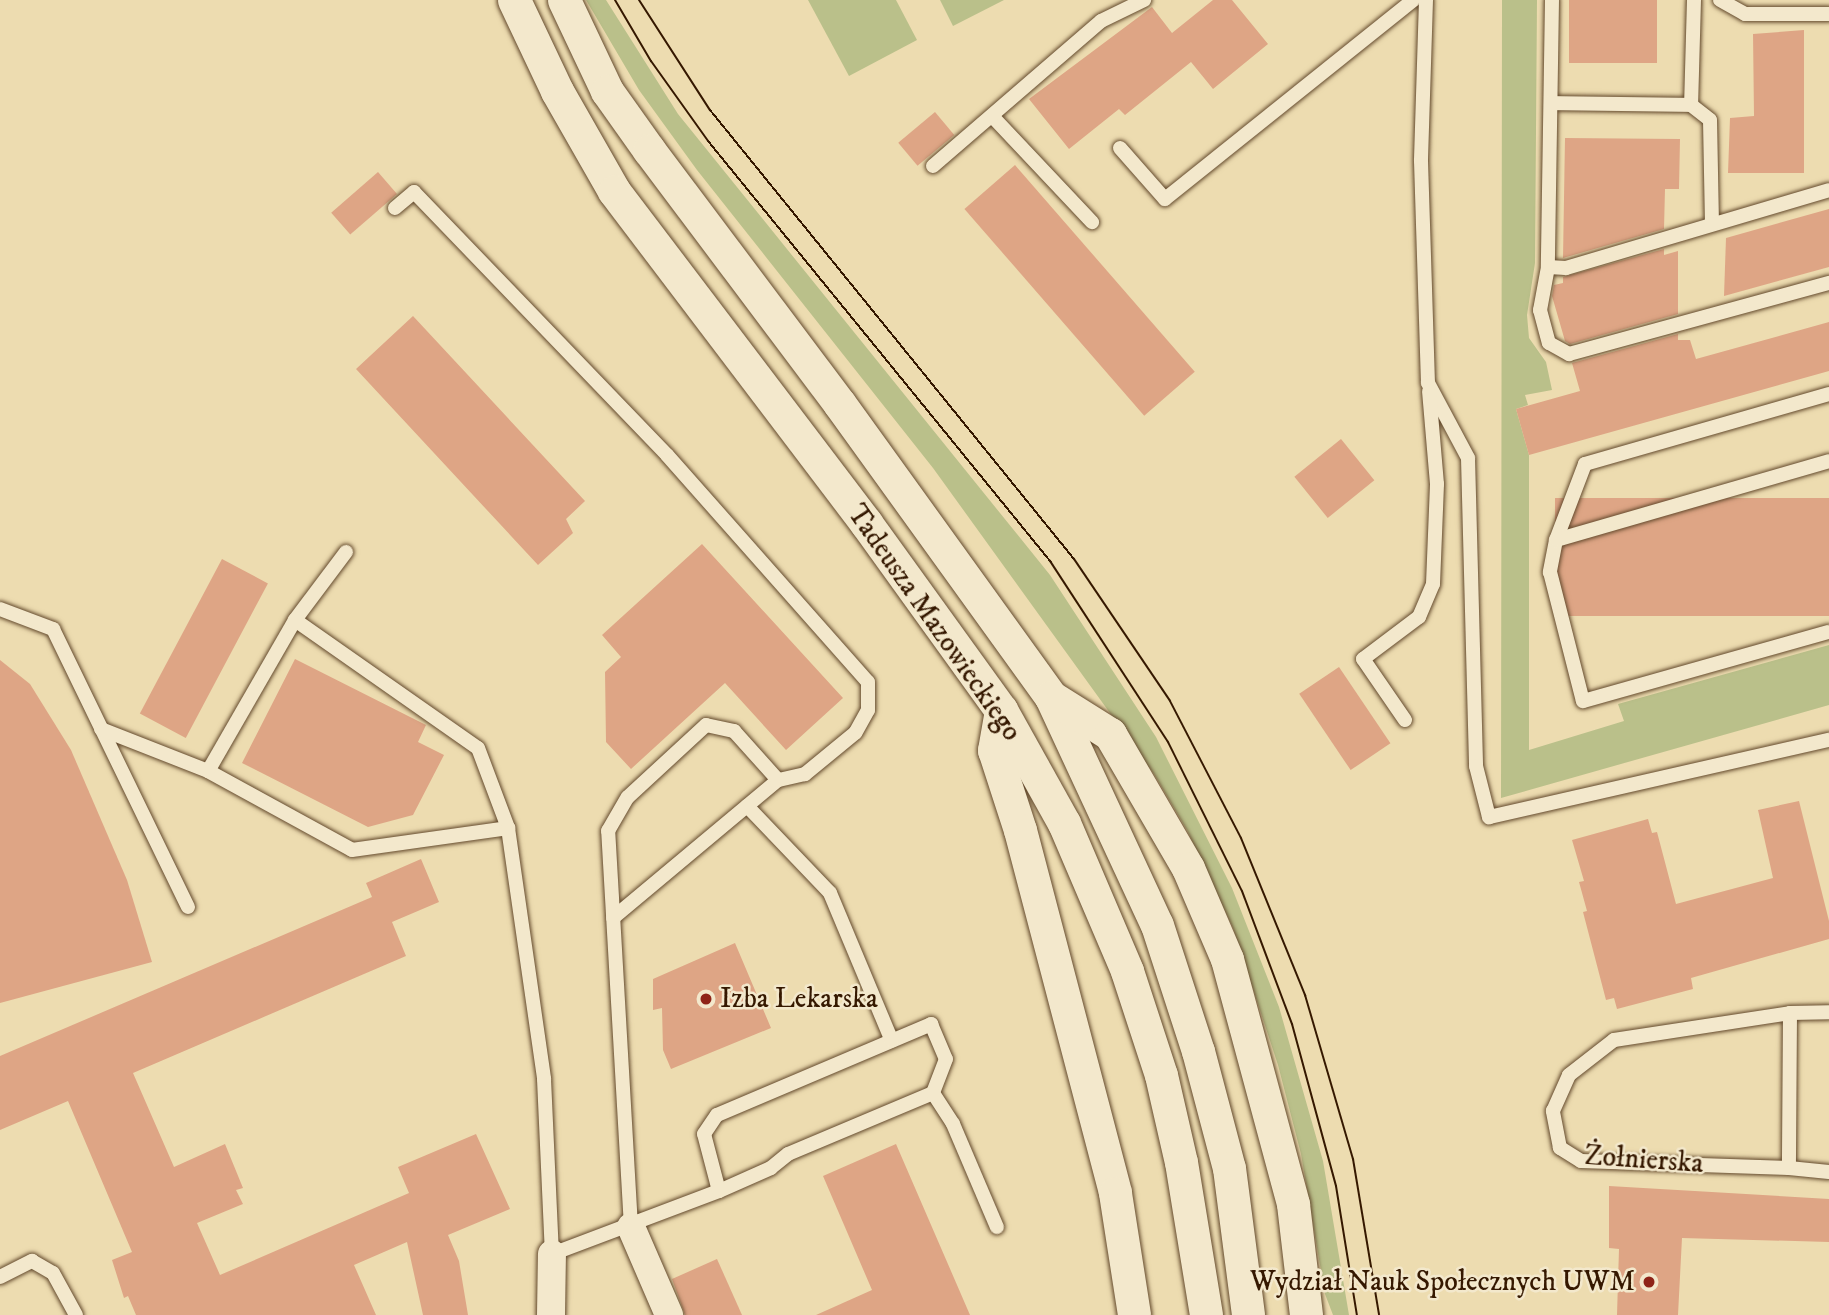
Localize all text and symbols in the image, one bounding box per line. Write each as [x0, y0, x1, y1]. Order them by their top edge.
street label: Tadeusza Mazowieckiego [840, 498, 1028, 748]
place label: Izba Lekarska [720, 982, 878, 1016]
marker: Izba Lekarska [698, 991, 714, 1007]
street label: Żołnierska [1584, 1139, 1704, 1181]
place label: Wydział Nauk Społecznych UWM [1250, 1265, 1635, 1299]
marker: Wydział Nauk Społecznych UWM [1641, 1274, 1657, 1290]

